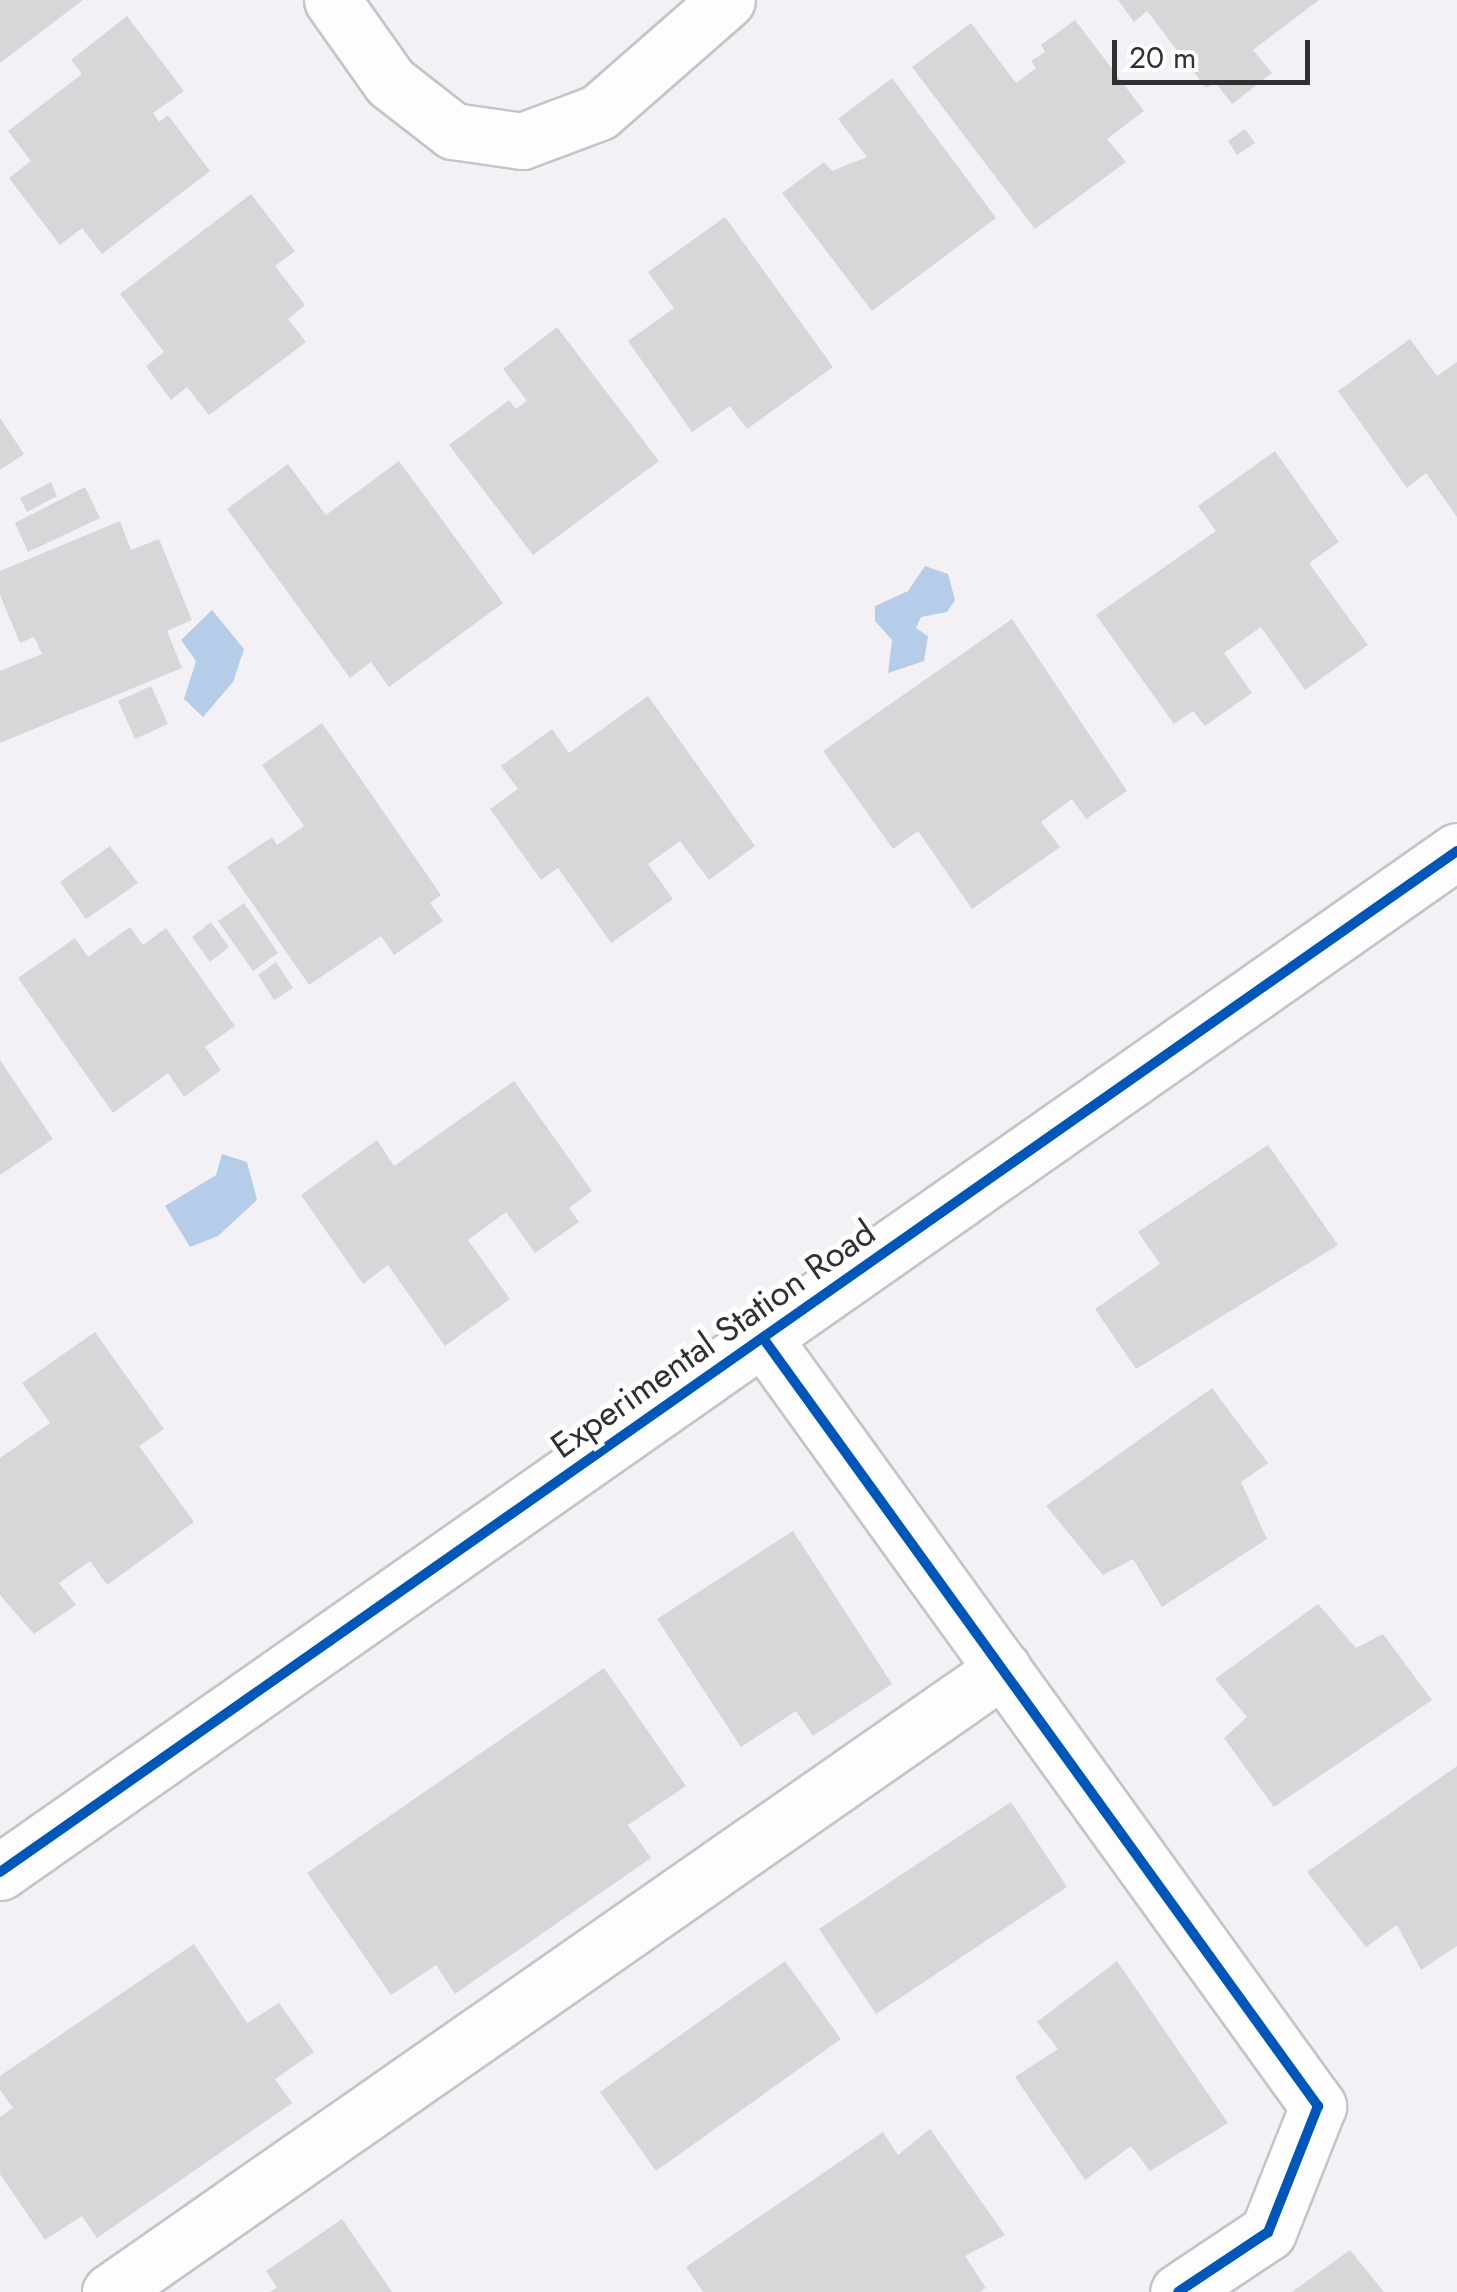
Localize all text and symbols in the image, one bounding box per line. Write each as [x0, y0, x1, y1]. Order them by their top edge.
scale bar [1117, 20, 1314, 82]
text: 20 m [1129, 36, 1196, 79]
street label: Experimental Station Road [543, 1211, 883, 1467]

